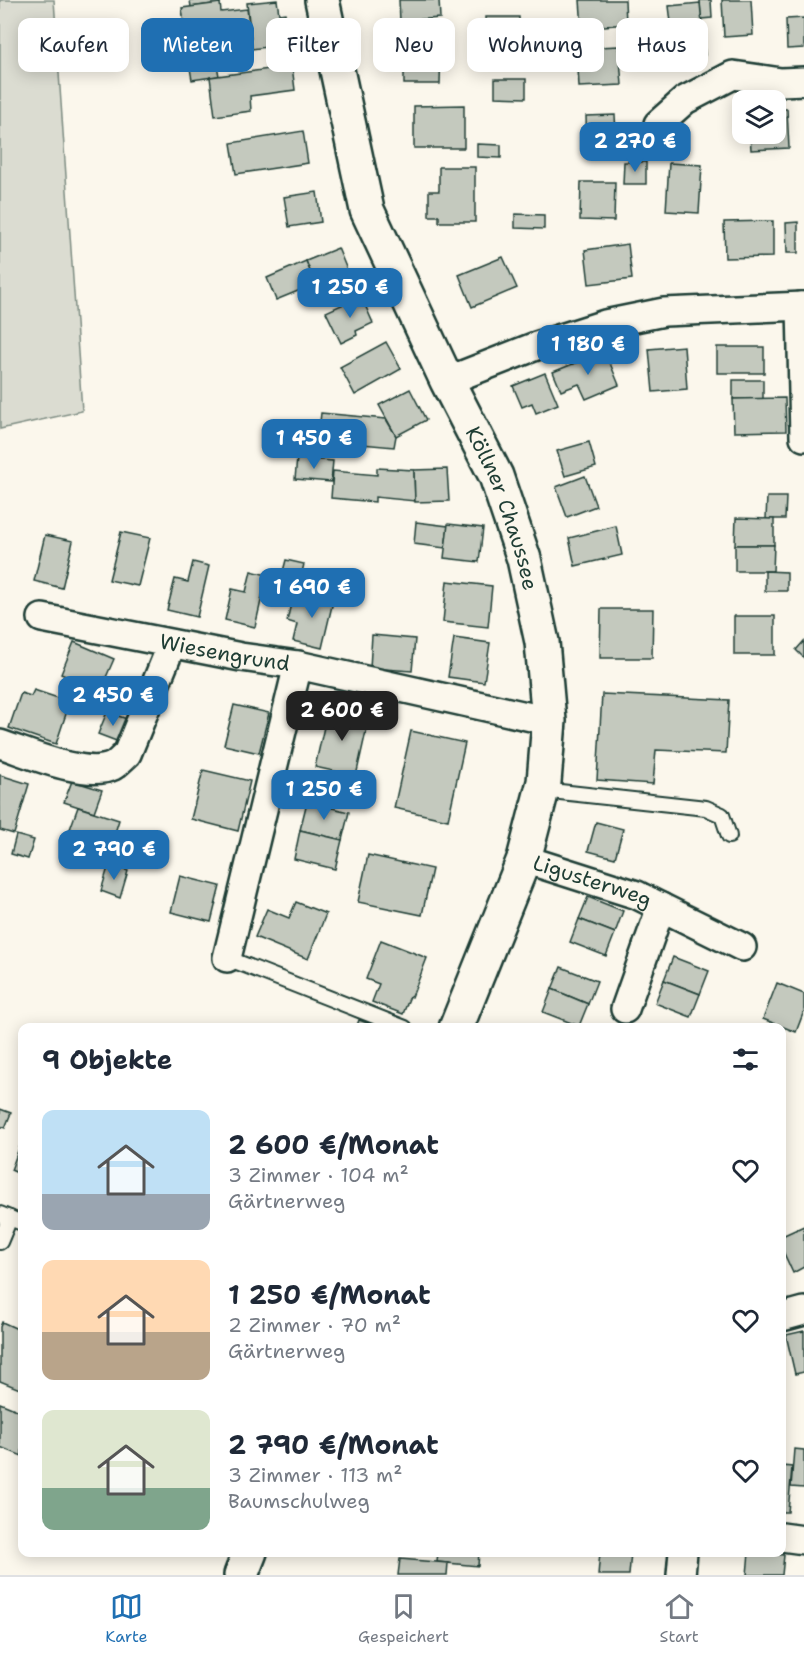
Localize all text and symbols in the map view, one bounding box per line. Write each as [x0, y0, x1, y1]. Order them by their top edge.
chip: Kaufen [18, 18, 129, 72]
chip: Mieten [141, 18, 254, 72]
chip: Filter [266, 18, 361, 72]
chip: Neu [373, 18, 455, 72]
chip: Wohnung [467, 18, 604, 72]
chip: Haus [616, 18, 708, 72]
map controls [732, 90, 786, 144]
button: layers [732, 90, 786, 144]
pin: 2 270 € [580, 122, 690, 173]
text: 2 270 € [594, 128, 676, 154]
pin: 1 250 € [295, 268, 405, 319]
text: 1 250 € [311, 274, 389, 300]
pin: 1 180 € [533, 325, 643, 376]
text: 1 180 € [551, 331, 625, 357]
pin: 1 450 € [259, 419, 369, 470]
street label: Köllner Chaussee [459, 422, 544, 593]
text: 1 450 € [276, 425, 352, 451]
pin: 1 690 € [257, 568, 367, 619]
text: 1 690 € [273, 574, 351, 600]
street label: Wiesengrund [157, 627, 292, 678]
pin: 2 450 € [58, 676, 168, 727]
text: 2 450 € [72, 682, 154, 708]
pin: 2 600 € [287, 691, 397, 742]
text: 2 600 € [300, 697, 384, 723]
pin: 1 250 € [269, 770, 379, 821]
text: 1 250 € [285, 776, 363, 802]
pin: 2 790 € [59, 830, 169, 881]
text: 2 790 € [72, 836, 156, 862]
street label: Ligusterweg [529, 849, 657, 914]
text: 9 Objekte [42, 1042, 172, 1077]
icon: filters [729, 1043, 762, 1076]
text: 2 600 €/Monat [228, 1127, 439, 1162]
icon: home [90, 1134, 162, 1206]
icon: heart [729, 1154, 762, 1187]
text: 3 Zimmer · 104 m² [228, 1162, 409, 1188]
text: Gärtnerweg [228, 1188, 345, 1214]
text: 1 250 €/Monat [228, 1277, 431, 1312]
icon: home [90, 1284, 162, 1356]
icon: heart [729, 1304, 762, 1337]
text: 2 Zimmer · 70 m² [228, 1312, 401, 1338]
text: Gärtnerweg [228, 1338, 345, 1364]
text: 2 790 €/Monat [228, 1427, 439, 1462]
icon: home [90, 1434, 162, 1506]
icon: heart [729, 1454, 762, 1487]
text: 3 Zimmer · 113 m² [228, 1462, 403, 1488]
text: Baumschulweg [228, 1488, 370, 1514]
tab: Karte [105, 1590, 148, 1647]
tab: Gespeichert [358, 1590, 449, 1647]
tab: Start [660, 1590, 699, 1647]

